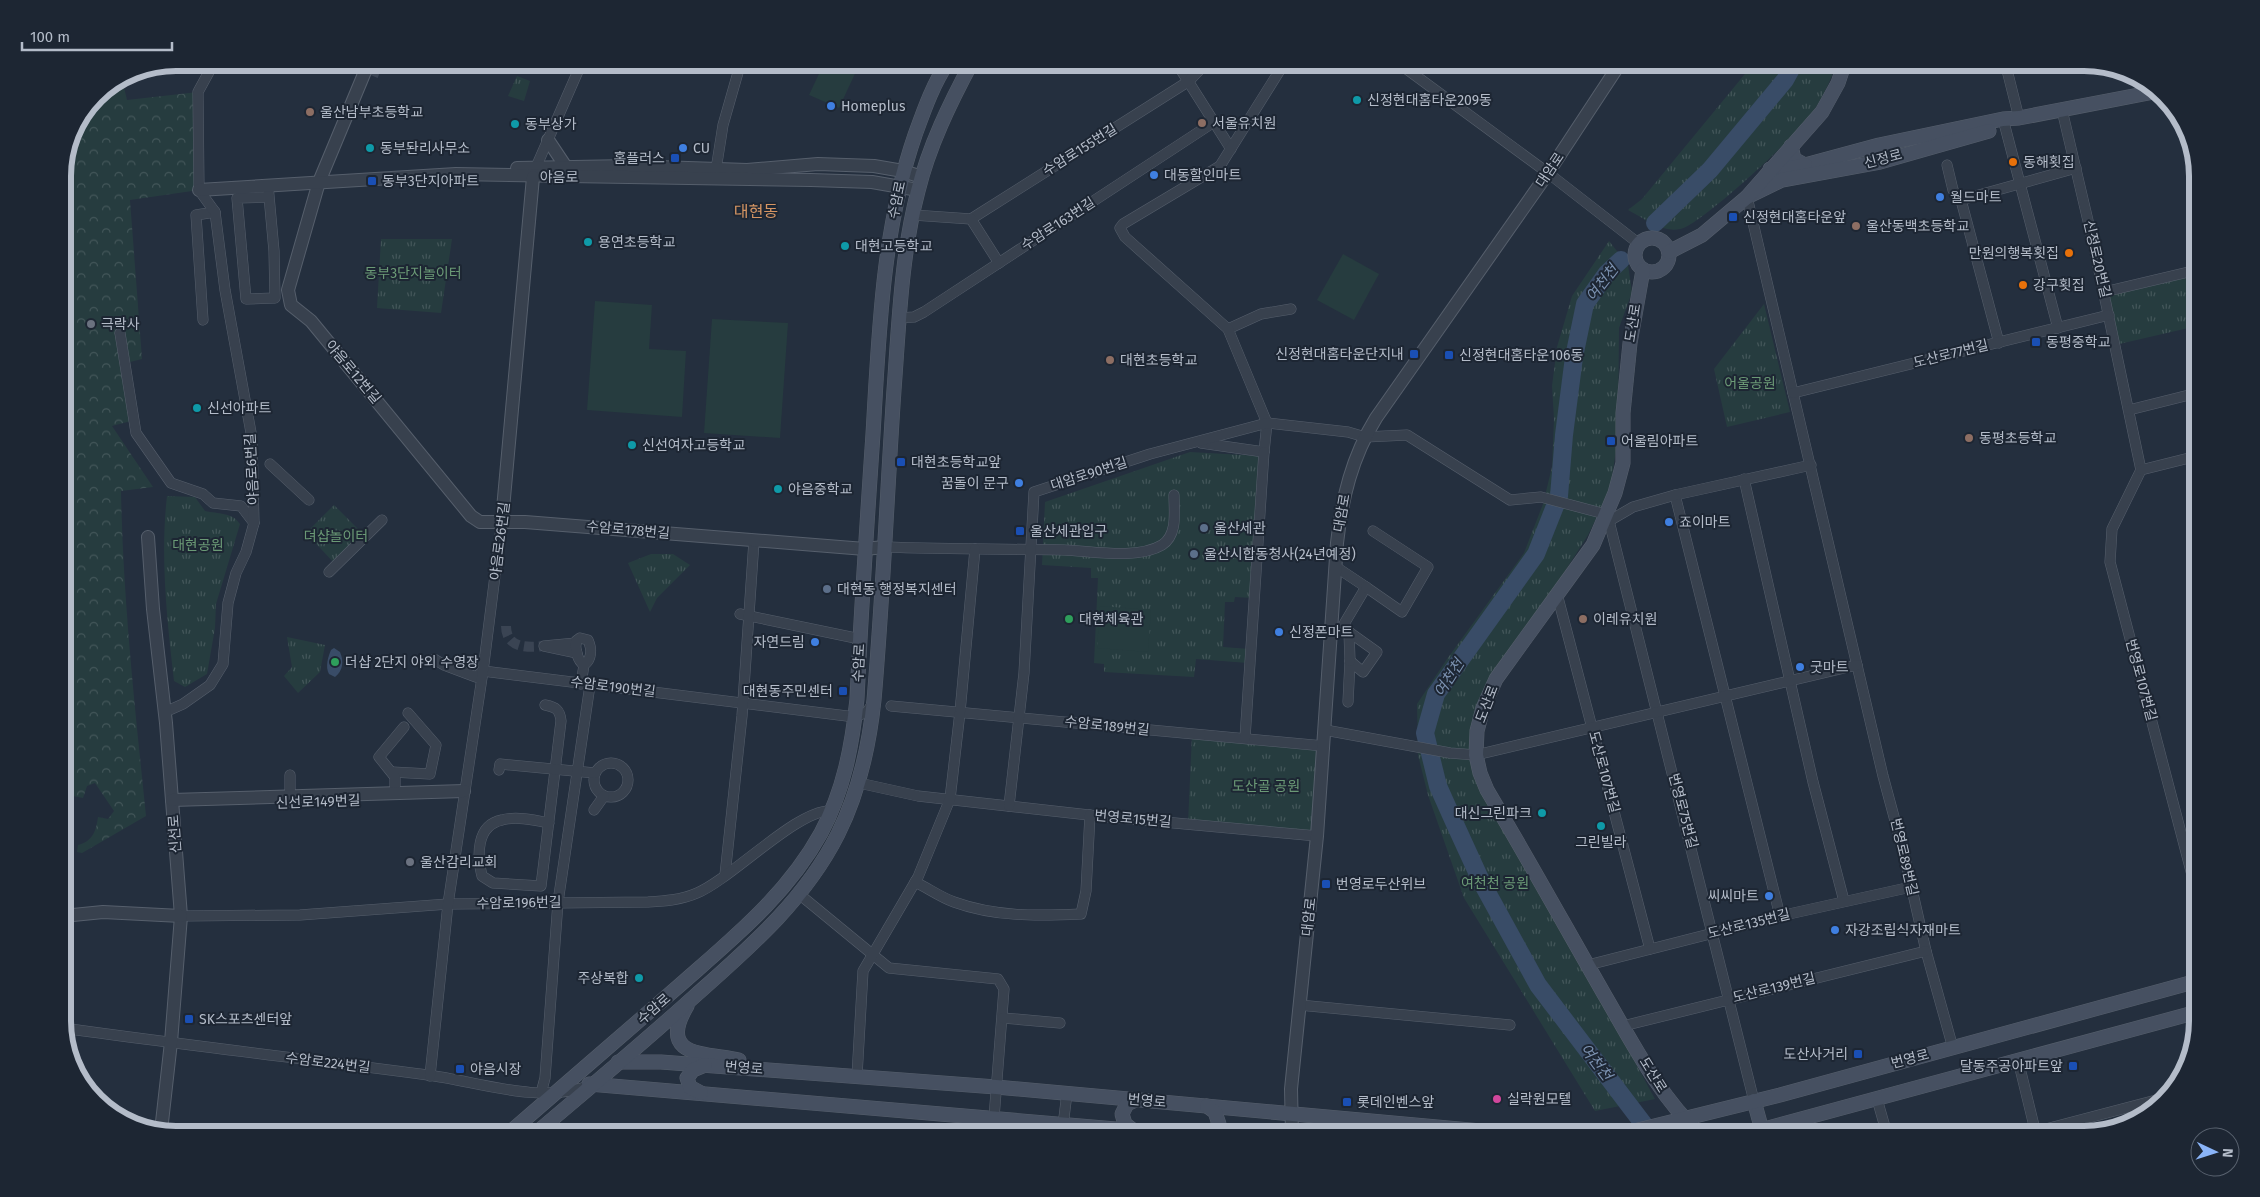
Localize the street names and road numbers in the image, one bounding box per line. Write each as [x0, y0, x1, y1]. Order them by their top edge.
street label: 수암로155번길 [1040, 120, 1120, 180]
street label: 신정로 [1862, 146, 1904, 172]
street label: 대암로 [1532, 149, 1568, 191]
street label: 야음로 [540, 169, 578, 186]
street label: 수암로 [885, 179, 909, 221]
street label: 수암로163번길 [1018, 194, 1098, 254]
street label: 신정로20번길 [2080, 219, 2114, 299]
street label: 도산로 [1622, 302, 1644, 343]
street label: 도산로77번길 [1912, 336, 1990, 372]
street label: 야음로12번길 [322, 337, 384, 407]
street label: 야음로6번길 [242, 433, 262, 505]
street label: 대암로90번길 [1049, 454, 1129, 494]
street label: 대암로 [1330, 492, 1354, 534]
street label: 야음로26번길 [487, 501, 513, 581]
street label: 수암로178번길 [585, 518, 671, 542]
street label: 번영로107번길 [2122, 637, 2160, 723]
street label: 수암로 [850, 643, 869, 683]
street label: 수암로190번길 [569, 673, 657, 701]
street label: 도산로 [1472, 683, 1502, 725]
street label: 수암로189번길 [1064, 713, 1150, 739]
street label: 도산로107번길 [1585, 729, 1623, 815]
street label: 번영로75번길 [1665, 771, 1701, 851]
street label: 신선로149번길 [275, 792, 361, 812]
street label: 번영로15번길 [1094, 807, 1172, 831]
street label: 신선로 [165, 814, 185, 854]
street label: 번영로89번길 [1887, 816, 1921, 898]
street label: 수암로196번길 [476, 894, 562, 912]
street label: 대암로 [1299, 897, 1319, 937]
street label: 도산로135번길 [1706, 906, 1792, 942]
street label: 도산로139번길 [1731, 970, 1817, 1006]
street label: 수암로 [634, 990, 674, 1028]
street label: 번영로 [1889, 1046, 1931, 1072]
street label: 수암로224번길 [285, 1049, 371, 1077]
street label: 도산로 [1636, 1054, 1671, 1096]
street label: 번영로 [724, 1058, 764, 1078]
street label: 번영로 [1127, 1091, 1167, 1111]

